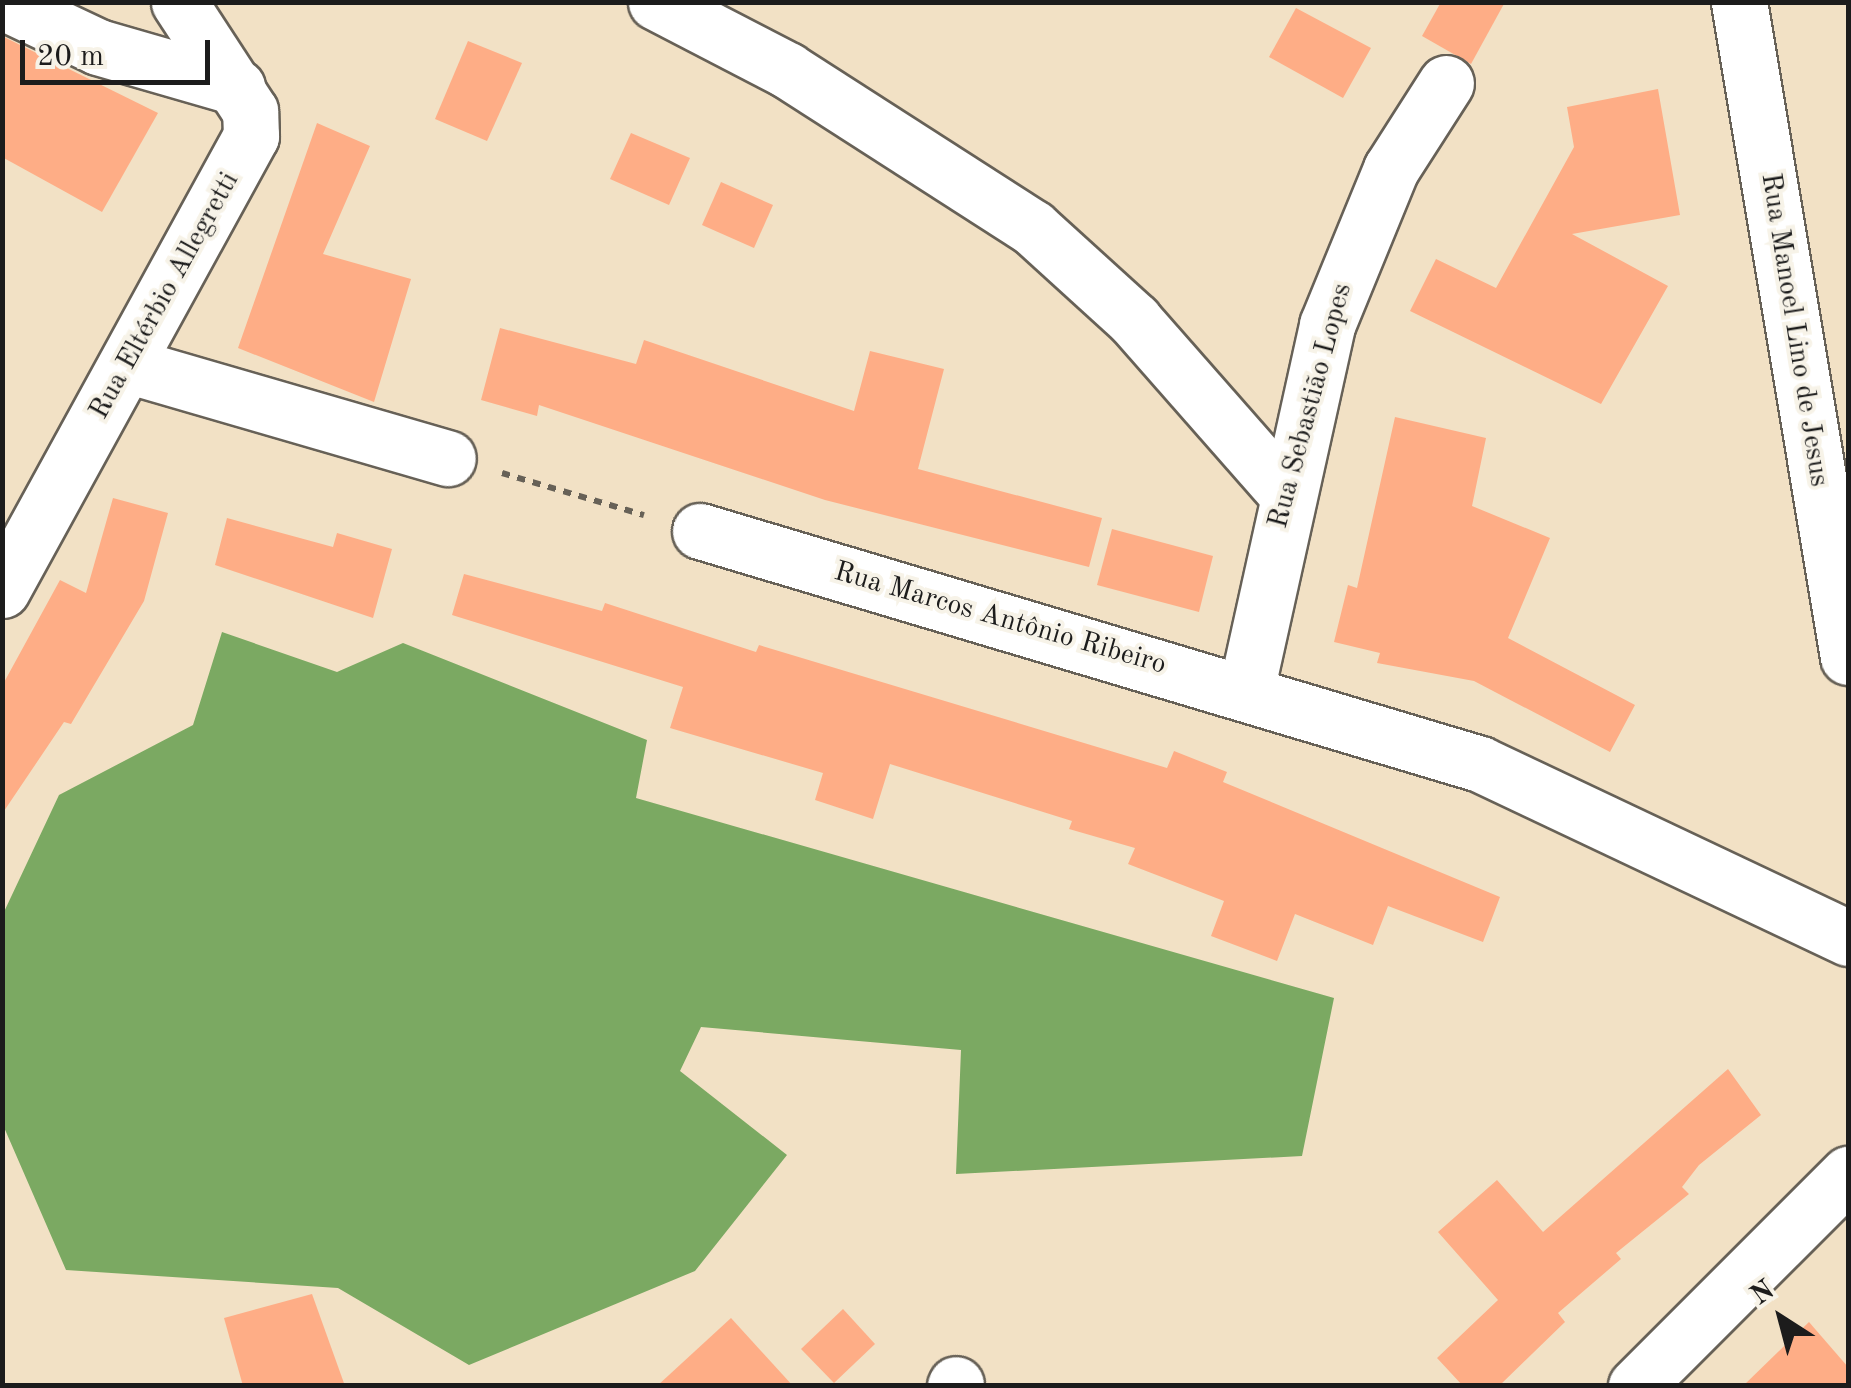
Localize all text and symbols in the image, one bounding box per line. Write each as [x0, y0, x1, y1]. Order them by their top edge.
scale bar [25, 20, 215, 82]
text: 20 m [37, 42, 104, 72]
street label: Rua Eltérbio Allegretti [83, 167, 247, 425]
street label: Rua Manoel Lino de Jesus [1753, 171, 1835, 489]
street label: Rua Sebastião Lopes [1262, 280, 1360, 532]
street label: Rua Marcos Antônio Ribeiro [830, 555, 1170, 683]
north arrow [1731, 1268, 1831, 1368]
text: N [1746, 1276, 1780, 1311]

